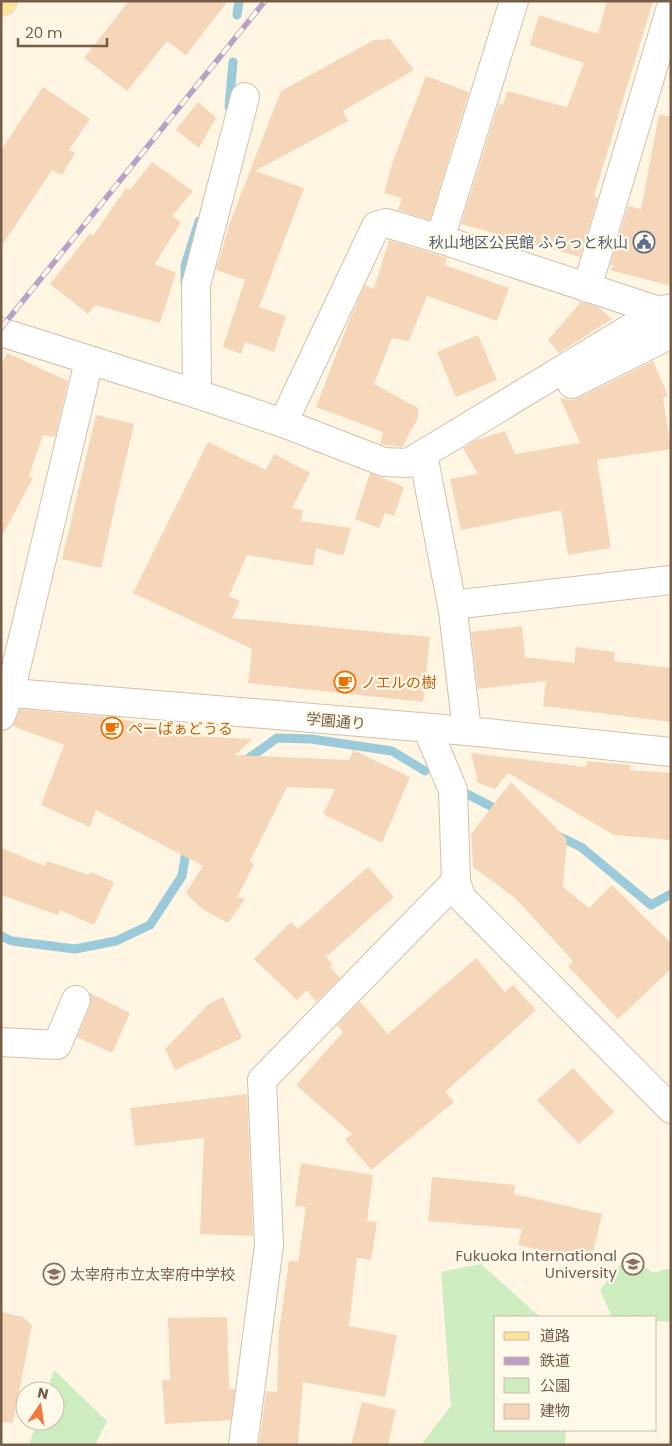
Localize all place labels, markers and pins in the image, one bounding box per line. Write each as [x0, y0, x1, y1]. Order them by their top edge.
public building icon: 秋山地区公民館 ふらっと秋山 [632, 230, 656, 254]
place label: 秋山地区公民館 ふらっと秋山 [429, 232, 628, 253]
cafe icon: ノエルの樹 [333, 670, 357, 694]
place label: ノエルの樹 [361, 672, 436, 693]
cafe icon: ぺーぱぁどうる [100, 716, 124, 740]
place label: ぺーぱぁどうる [128, 718, 233, 739]
place label: Fukuoka International University [455, 1245, 618, 1283]
school or university icon: Fukuoka International University [621, 1252, 645, 1276]
school or university icon: 太宰府市立太宰府中学校 [42, 1262, 66, 1286]
place label: 太宰府市立太宰府中学校 [70, 1264, 235, 1285]

